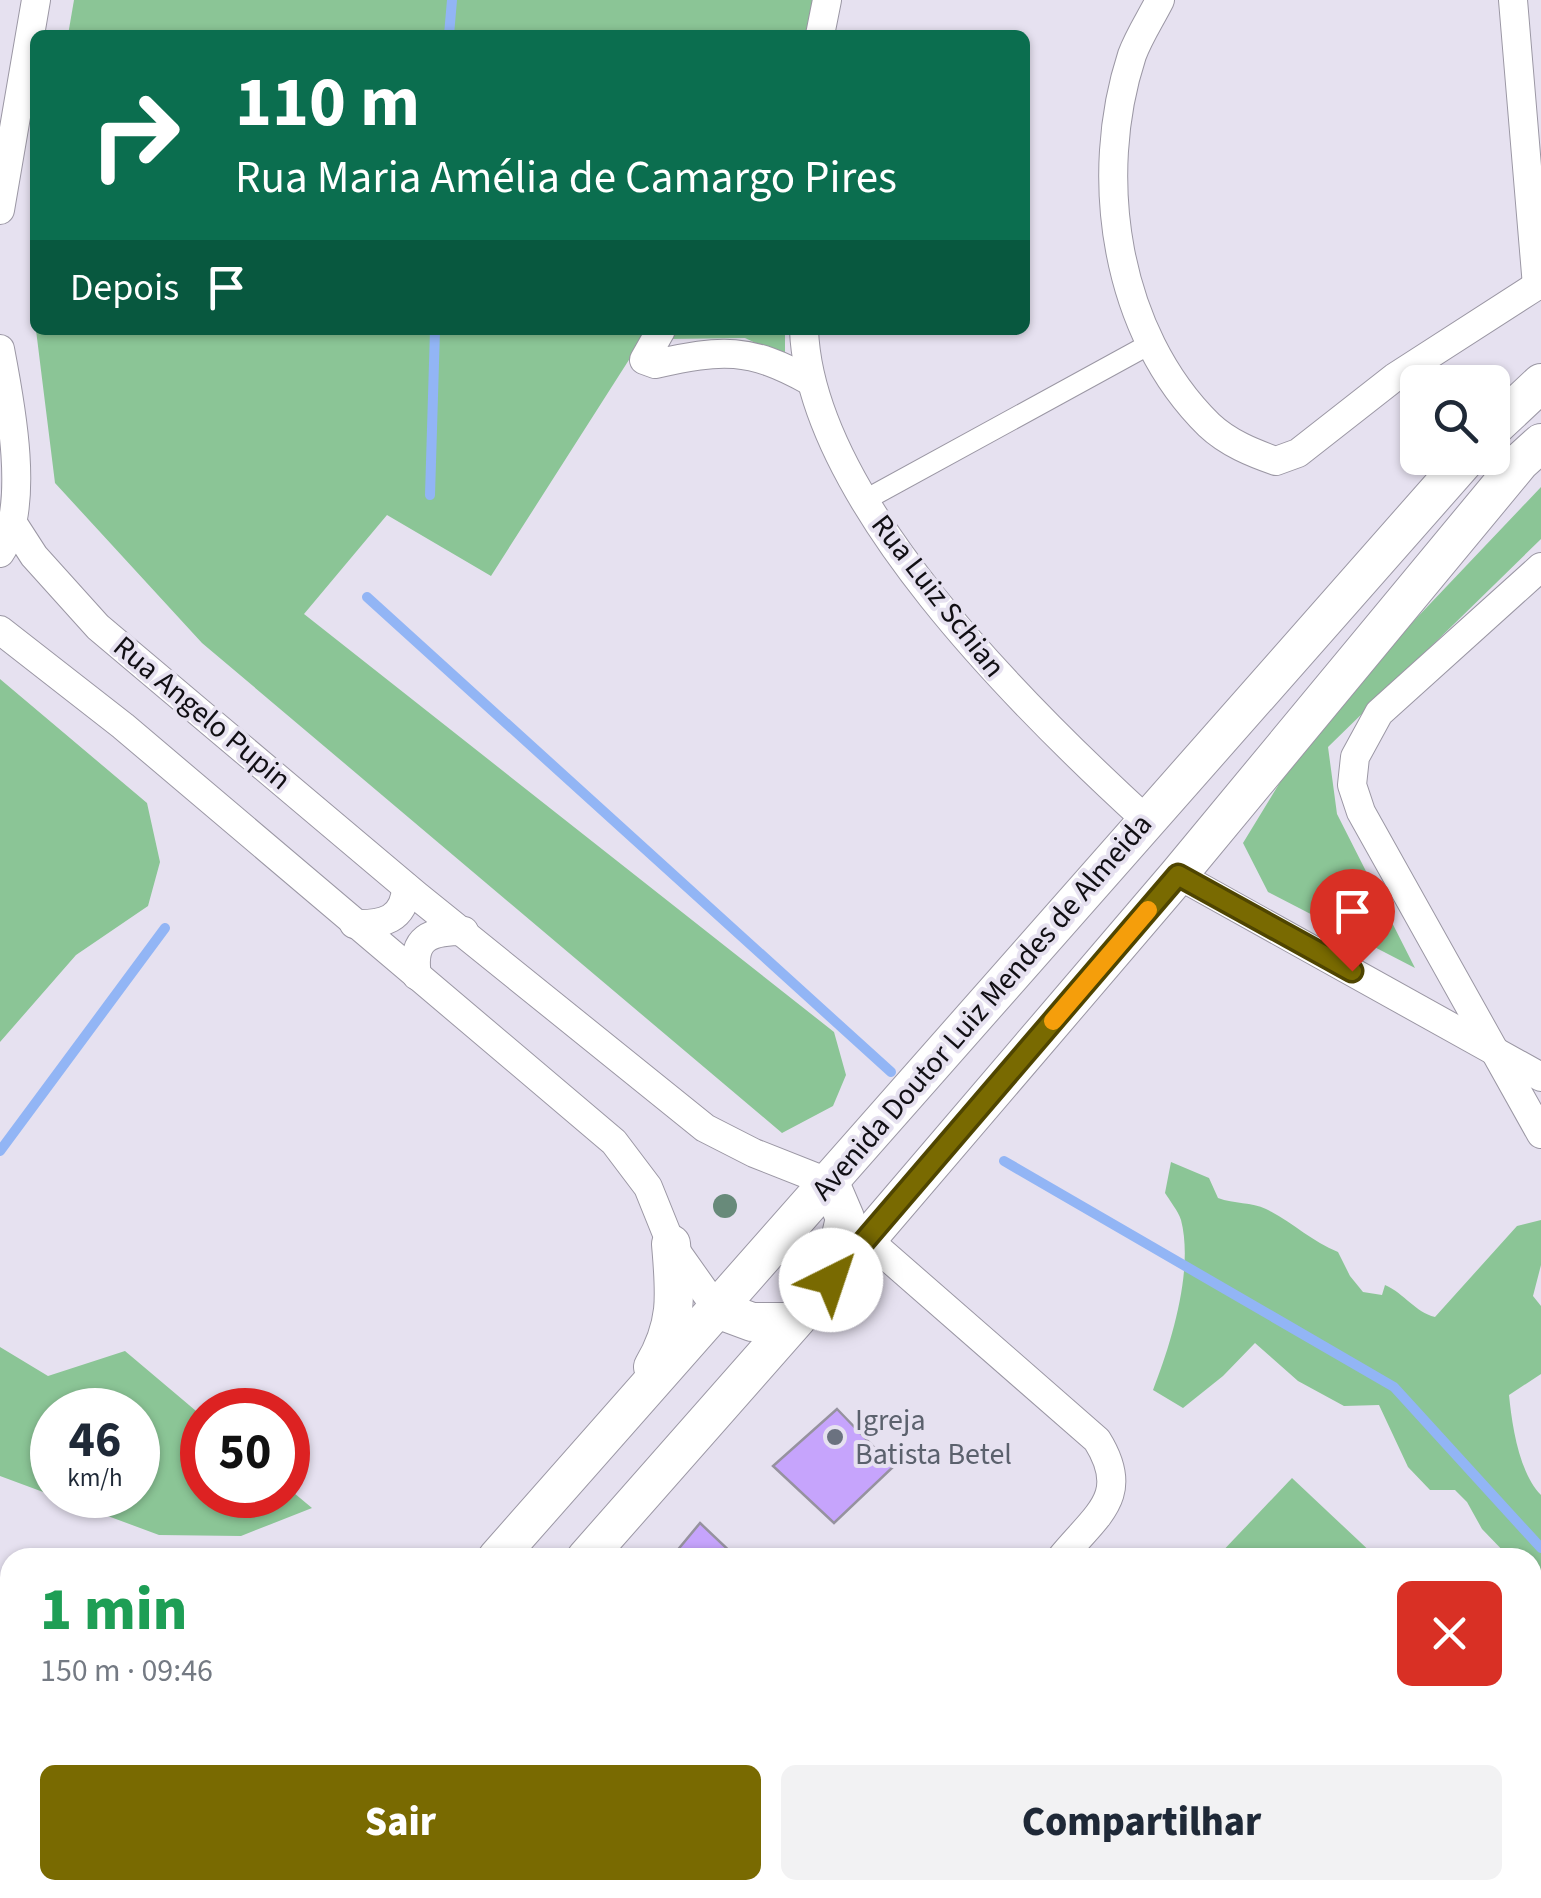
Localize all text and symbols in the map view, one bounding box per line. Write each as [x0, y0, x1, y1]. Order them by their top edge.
text: 110 m [235, 53, 420, 153]
icon: right [70, 70, 200, 200]
text: Rua Maria Amélia de Camargo Pires [235, 146, 897, 210]
icon: arrive [199, 260, 254, 315]
text: Depois [70, 261, 179, 315]
map controls [1400, 365, 1510, 475]
button: search [1400, 365, 1510, 475]
street label: Rua Luiz Schian [861, 505, 1015, 687]
street label: Rua Angelo Pupin [104, 626, 300, 800]
street label: Avenida Doutor Luiz Mendes de Almeida [802, 804, 1162, 1210]
pin [1310, 869, 1395, 972]
icon: arrive [1325, 884, 1380, 939]
position arrow [779, 1228, 883, 1332]
speed limit sign: 50 [180, 1388, 310, 1518]
place label: Igreja Batista Betel [855, 1399, 1012, 1476]
text: 46 [69, 1405, 121, 1476]
marker: Igreja Batista Betel [824, 1426, 846, 1448]
text: km/h [67, 1460, 123, 1496]
text: 1 min [40, 1568, 187, 1653]
button: close [1397, 1581, 1502, 1686]
text: 150 m · 09:46 [40, 1648, 213, 1694]
button: Sair [40, 1765, 761, 1880]
button: Compartilhar [781, 1765, 1502, 1880]

